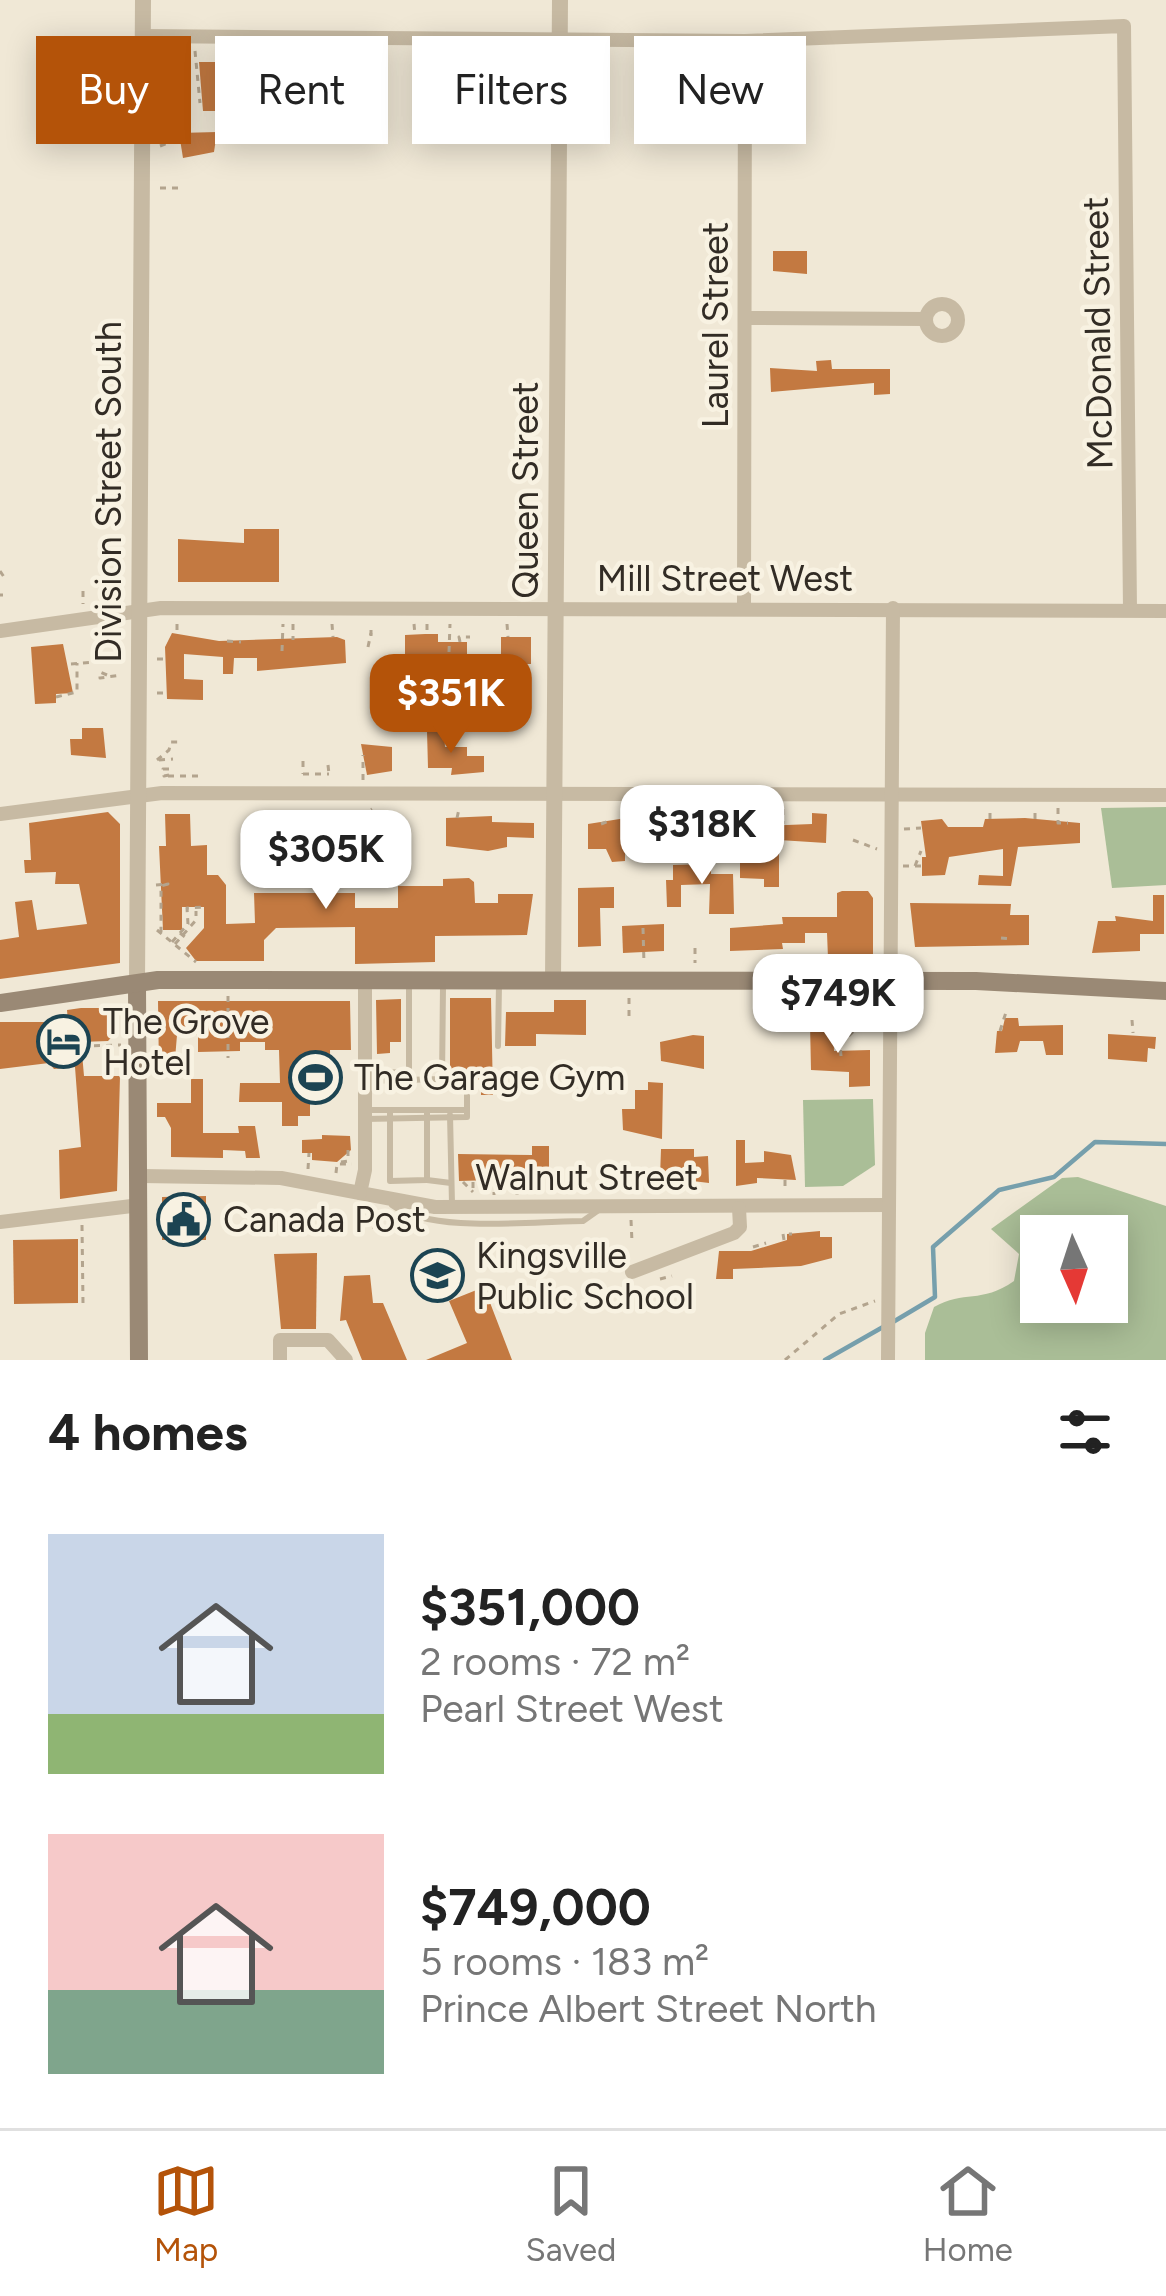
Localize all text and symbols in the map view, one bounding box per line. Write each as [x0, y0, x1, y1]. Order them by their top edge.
chip: Buy [36, 36, 191, 144]
chip: Rent [215, 36, 388, 144]
chip: Filters [412, 36, 610, 144]
chip: New [634, 36, 806, 144]
street label: McDonald Street [1074, 196, 1121, 470]
street label: Laurel Street [694, 222, 737, 428]
street label: Division Street South [87, 321, 130, 663]
street label: Queen Street [504, 381, 547, 599]
street label: Mill Street West [597, 557, 853, 600]
pin: $351K [367, 654, 535, 756]
text: $351K [397, 669, 505, 716]
pin: $318K [618, 785, 786, 887]
text: $318K [647, 800, 757, 847]
pin: $305K [242, 810, 410, 912]
text: $305K [267, 825, 385, 872]
pin: $749K [754, 954, 922, 1056]
text: $749K [780, 969, 896, 1016]
place label: The Grove Hotel [103, 1000, 269, 1084]
hotel icon: The Grove Hotel [36, 1014, 92, 1070]
sports icon: The Garage Gym [287, 1049, 343, 1105]
place label: The Garage Gym [354, 1056, 625, 1099]
street label: Walnut Street [476, 1156, 698, 1199]
public building icon: Canada Post [156, 1191, 212, 1247]
place label: Canada Post [223, 1198, 426, 1241]
north arrow [1020, 1215, 1128, 1323]
map controls [1020, 1215, 1128, 1323]
place label: Kingsville Public School [476, 1234, 694, 1318]
school or university icon: Kingsville Public School [409, 1248, 465, 1304]
icon: filters [1052, 1399, 1118, 1465]
text: 4 homes [48, 1402, 248, 1463]
text: $351,000 [420, 1577, 640, 1638]
icon: home [144, 1582, 288, 1726]
text: 2 rooms · 72 m² [420, 1638, 690, 1685]
text: Pearl Street West [420, 1685, 724, 1732]
text: $749,000 [420, 1877, 651, 1938]
icon: home [144, 1882, 288, 2026]
text: 5 rooms · 183 m² [420, 1938, 709, 1985]
text: Prince Albert Street North [420, 1985, 876, 2032]
tab: Map [153, 2158, 219, 2269]
tab: Saved [525, 2158, 616, 2269]
tab: Home [923, 2158, 1013, 2269]

